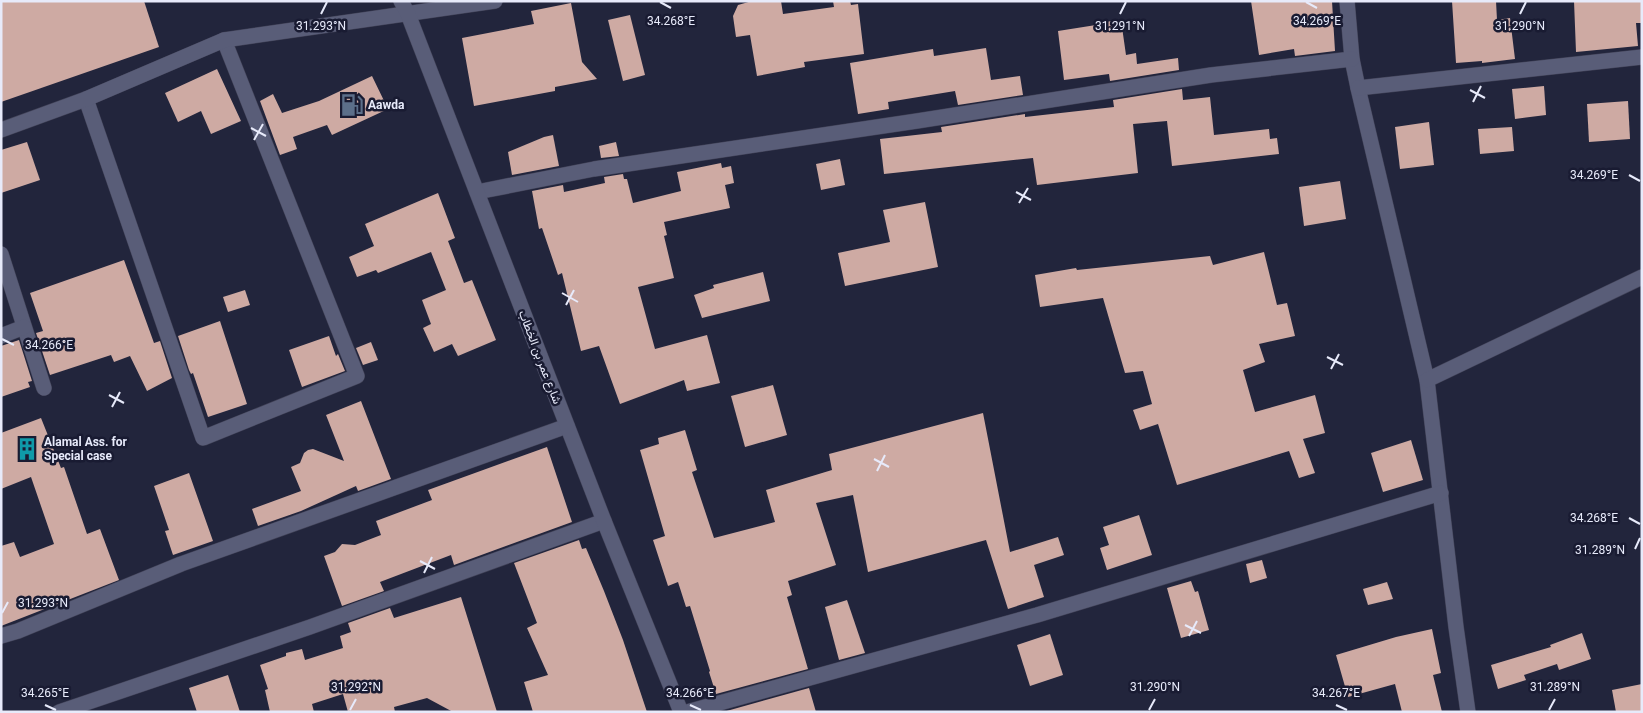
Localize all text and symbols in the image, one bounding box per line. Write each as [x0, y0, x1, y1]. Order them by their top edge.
text: 34.268°E [647, 14, 695, 28]
text: 34.269°E [1293, 14, 1341, 28]
text: 31.293°N [296, 19, 346, 33]
text: 31.291°N [1095, 19, 1145, 33]
text: 31.290°N [1495, 19, 1545, 33]
fuel station icon: Aawda [339, 92, 365, 118]
place label: Aawda [368, 98, 405, 112]
text: 34.269°E [1570, 168, 1618, 182]
street label: شارع عمر بن الخطاب [514, 308, 564, 407]
text: 34.266°E [25, 338, 73, 352]
place label: Alamal Ass. for Special case [44, 435, 128, 463]
building icon: Alamal Ass. for Special case [14, 436, 40, 462]
text: 34.268°E [1570, 511, 1618, 525]
text: 31.289°N [1575, 543, 1625, 557]
text: 31.293°N [18, 596, 68, 610]
text: 31.292°N [331, 680, 381, 694]
text: 31.290°N [1130, 680, 1180, 694]
text: 31.289°N [1530, 680, 1580, 694]
text: 34.265°E [21, 686, 69, 700]
text: 34.266°E [666, 686, 714, 700]
text: 34.267°E [1312, 686, 1360, 700]

